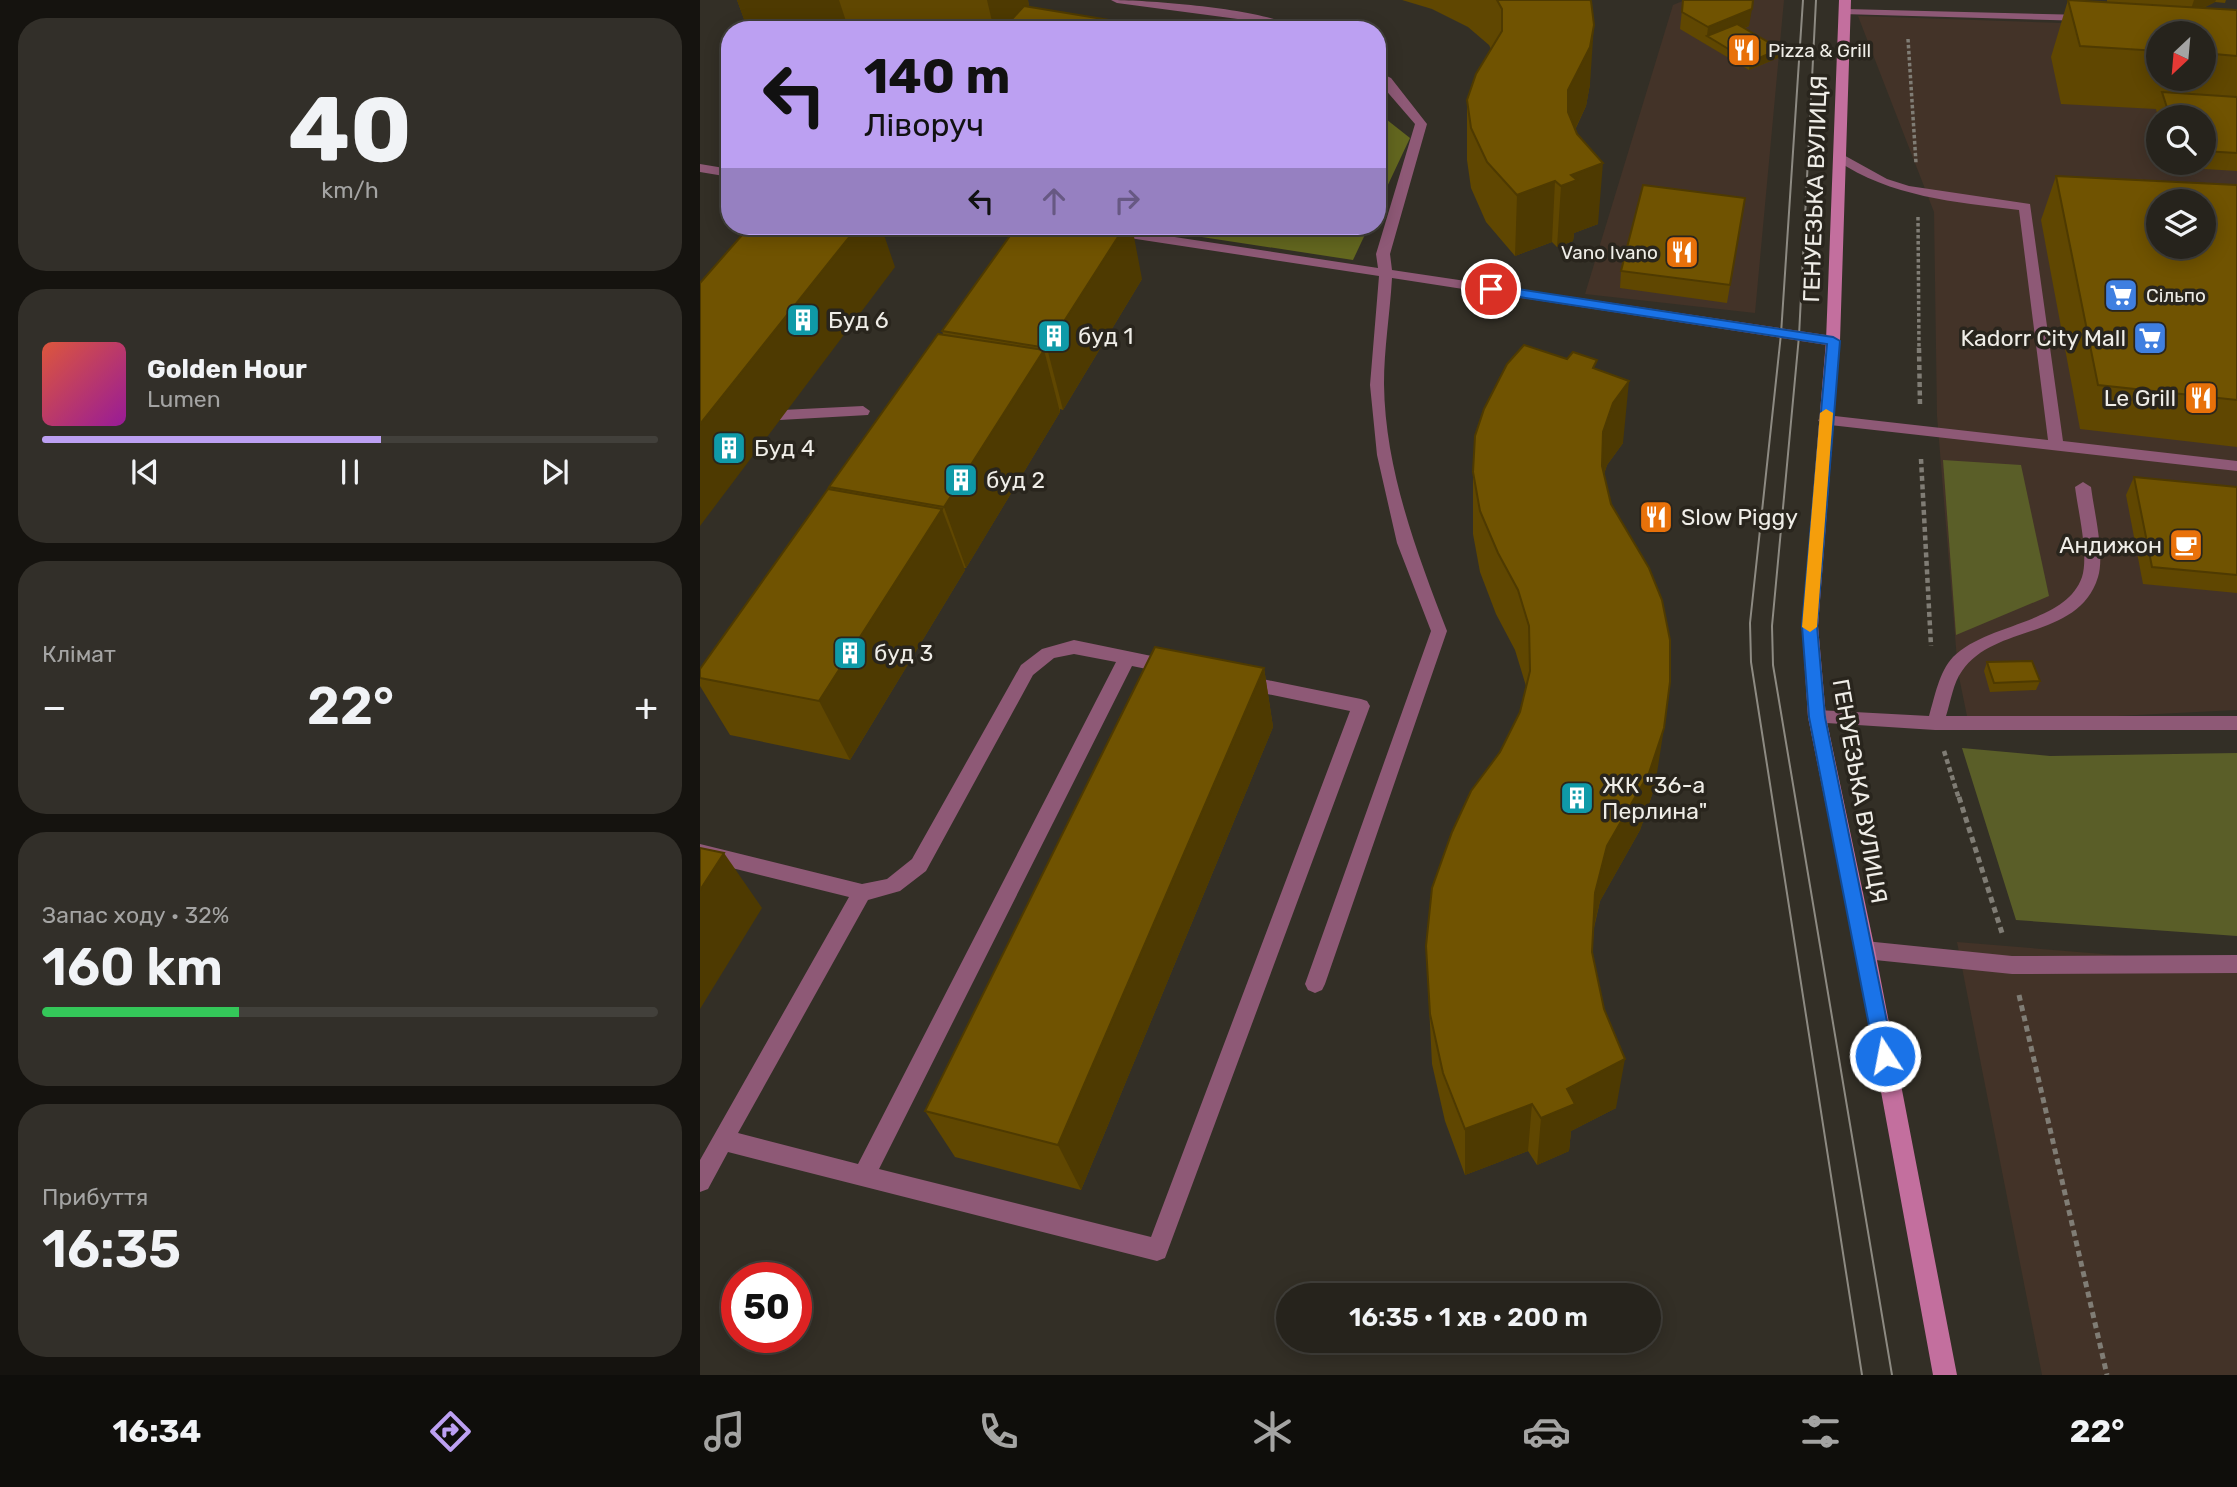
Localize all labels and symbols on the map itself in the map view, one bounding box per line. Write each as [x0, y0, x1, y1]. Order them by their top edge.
north arrow [2146, 21, 2216, 91]
restaurant icon: Pizza & Grill [1725, 31, 1763, 69]
place label: Pizza & Grill [1768, 39, 1871, 62]
street label: ГЕНУЕЗЬКА ВУЛИЦЯ [1797, 75, 1833, 303]
restaurant icon: Vano Ivano [1663, 233, 1701, 271]
place label: Vano Ivano [1561, 241, 1658, 264]
pin [1461, 259, 1521, 319]
supermarket icon: Сільпо [2102, 276, 2140, 314]
place label: Сільпо [2146, 284, 2206, 307]
building icon: Буд 6 [784, 301, 822, 339]
place label: Буд 6 [828, 306, 889, 334]
building icon: буд 1 [1035, 317, 1073, 355]
supermarket icon: Kadorr City Mall [2131, 319, 2169, 357]
place label: буд 1 [1078, 322, 1133, 350]
place label: Kadorr City Mall [1960, 324, 2126, 352]
restaurant icon: Le Grill [2182, 379, 2220, 417]
place label: Le Grill [2104, 384, 2176, 412]
building icon: Буд 4 [710, 429, 748, 467]
place label: Буд 4 [754, 434, 815, 462]
building icon: буд 2 [942, 461, 980, 499]
place label: буд 2 [986, 466, 1045, 494]
restaurant icon: Slow Piggy [1637, 498, 1675, 536]
place label: Slow Piggy [1681, 503, 1798, 531]
cafe icon: Андижон [2167, 526, 2205, 564]
place label: Андижон [2059, 531, 2162, 559]
building icon: буд 3 [831, 634, 869, 672]
place label: буд 3 [874, 639, 933, 667]
street label: ГЕНУЕЗЬКА ВУЛИЦЯ [1826, 677, 1894, 905]
place label: ЖК "36-а Перлина" [1602, 771, 1707, 825]
building icon: ЖК "36-а Перлина" [1558, 779, 1596, 817]
position arrow [1848, 1019, 1922, 1093]
speed limit sign: 50 [721, 1262, 812, 1353]

